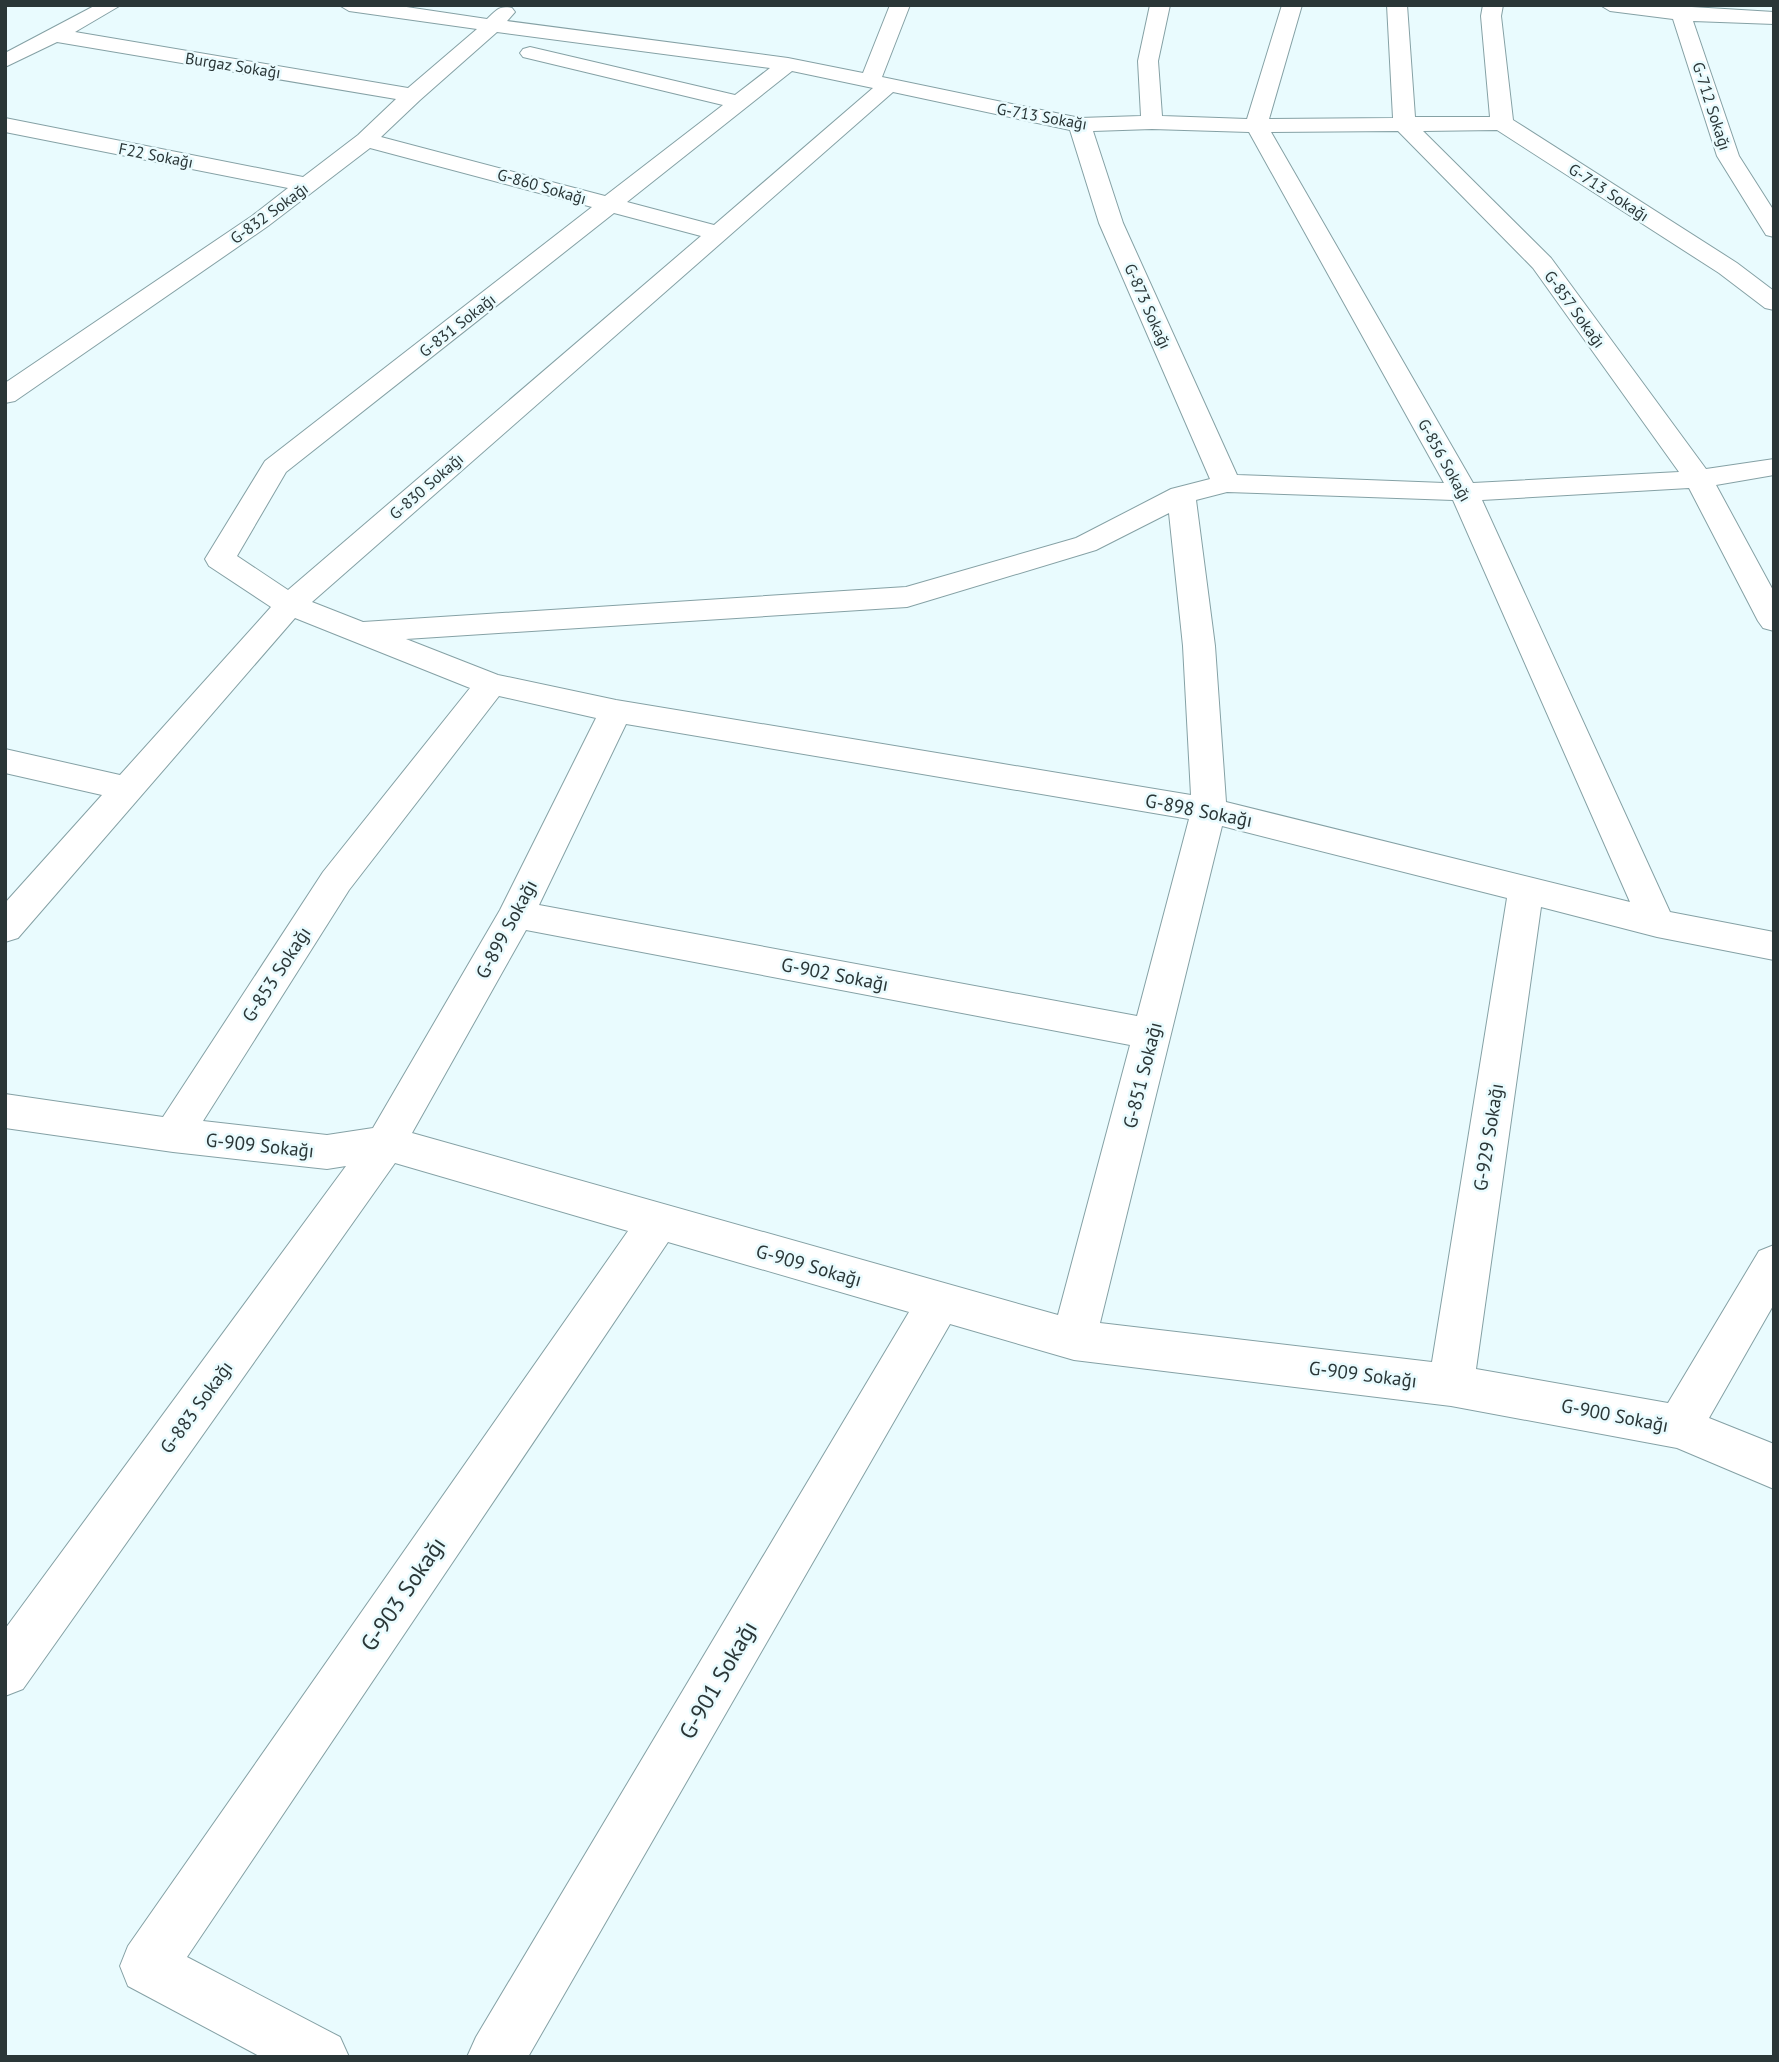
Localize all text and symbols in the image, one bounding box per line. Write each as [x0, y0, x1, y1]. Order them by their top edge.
street label: Burgaz Sokağı [184, 48, 282, 82]
street label: G-712 Sokağı [1688, 59, 1736, 153]
street label: G-713 Sokağı [995, 98, 1089, 134]
street label: F22 Sokağı [117, 138, 195, 172]
street label: G-713 Sokağı [1565, 159, 1653, 225]
street label: G-860 Sokağı [495, 164, 589, 208]
street label: G-832 Sokağı [226, 178, 312, 248]
street label: G-873 Sokağı [1120, 260, 1176, 352]
street label: G-857 Sokağı [1540, 266, 1610, 352]
street label: G-831 Sokağı [415, 289, 499, 361]
street label: G-856 Sokağı [1414, 415, 1476, 505]
street label: G-830 Sokağı [385, 448, 467, 524]
street label: G-898 Sokağı [1143, 788, 1255, 832]
street label: G-899 Sokağı [470, 875, 542, 983]
street label: G-853 Sokağı [236, 922, 316, 1026]
street label: G-902 Sokağı [779, 952, 891, 996]
street label: G-851 Sokağı [1117, 1019, 1167, 1131]
street label: G-929 Sokağı [1468, 1081, 1508, 1193]
street label: G-909 Sokağı [205, 1127, 315, 1163]
street label: G-909 Sokağı [753, 1238, 865, 1292]
street label: G-909 Sokağı [1308, 1355, 1418, 1393]
street label: G-883 Sokağı [154, 1356, 238, 1458]
street label: G-900 Sokağı [1559, 1393, 1671, 1437]
street label: G-903 Sokağı [354, 1531, 451, 1656]
street label: G-901 Sokağı [672, 1616, 763, 1744]

